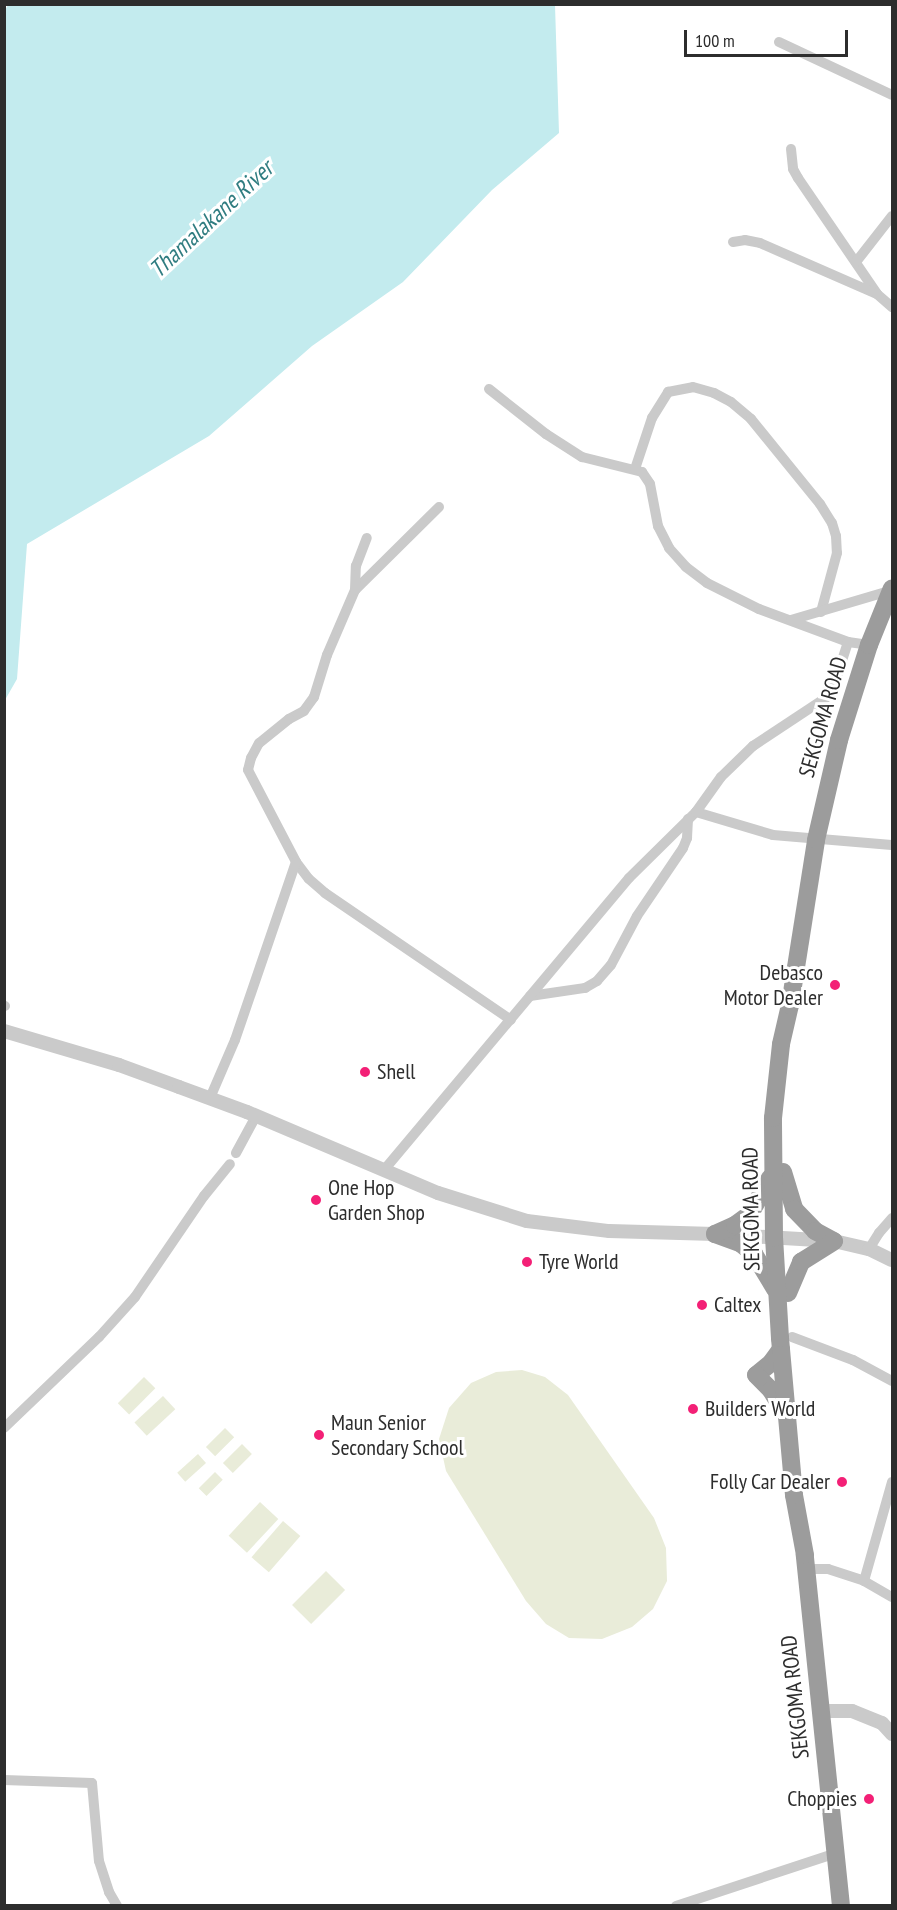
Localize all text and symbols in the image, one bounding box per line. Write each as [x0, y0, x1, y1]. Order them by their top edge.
scale bar [687, 18, 850, 56]
text: 100 m [695, 29, 735, 52]
water label: Thamalakane River [143, 154, 279, 284]
street label: SEKGOMA ROAD [793, 653, 853, 781]
place label: Debasco Motor Dealer [724, 959, 823, 1010]
marker: Debasco Motor Dealer [828, 978, 842, 992]
place label: Shell [377, 1059, 415, 1085]
marker: Shell [358, 1065, 372, 1079]
street label: SEKGOMA ROAD [737, 1146, 765, 1272]
place label: One Hop Garden Shop [328, 1174, 425, 1226]
marker: One Hop Garden Shop [309, 1193, 323, 1207]
place label: Tyre World [539, 1249, 619, 1275]
marker: Tyre World [520, 1255, 534, 1269]
place label: Caltex [714, 1292, 761, 1318]
marker: Caltex [695, 1298, 709, 1312]
place label: Builders World [705, 1396, 816, 1422]
marker: Builders World [686, 1402, 700, 1416]
place label: Maun Senior Secondary School [331, 1409, 464, 1460]
marker: Maun Senior Secondary School [312, 1428, 326, 1442]
place label: Folly Car Dealer [709, 1469, 830, 1495]
marker: Folly Car Dealer [835, 1475, 849, 1489]
street label: SEKGOMA ROAD [775, 1634, 815, 1760]
place label: Choppies [787, 1786, 857, 1812]
marker: Choppies [862, 1792, 876, 1806]

